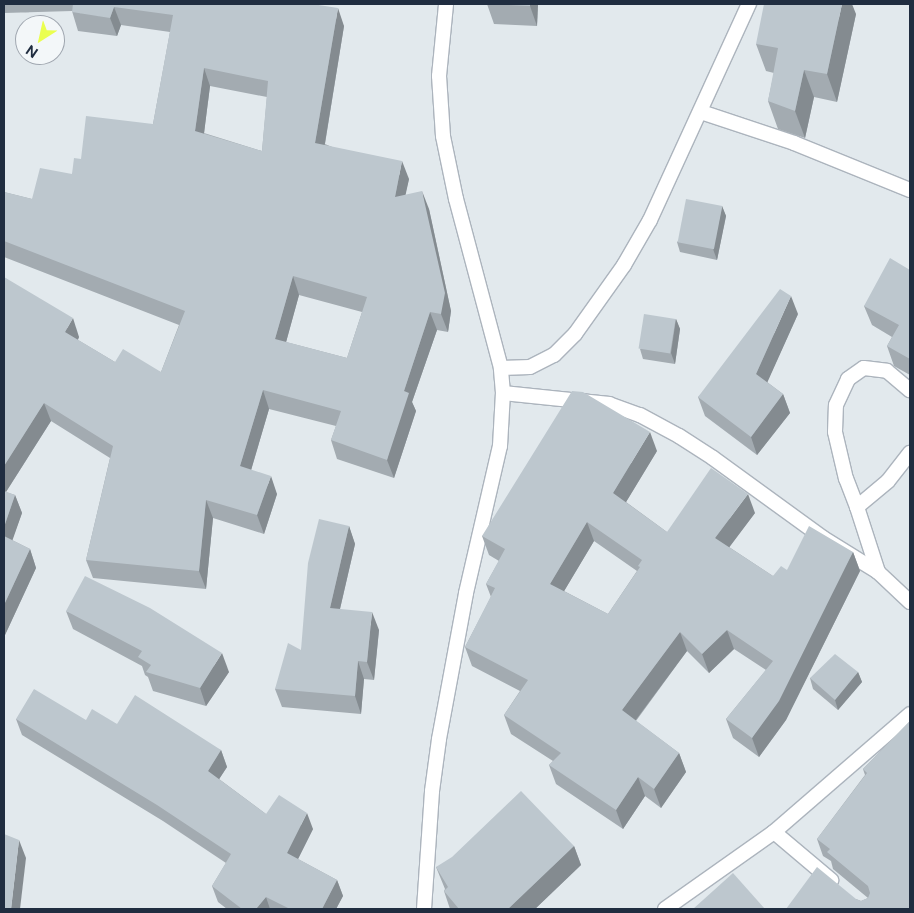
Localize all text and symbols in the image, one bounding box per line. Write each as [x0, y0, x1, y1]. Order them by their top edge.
north arrow [15, 15, 65, 65]
text: N [23, 42, 41, 61]

